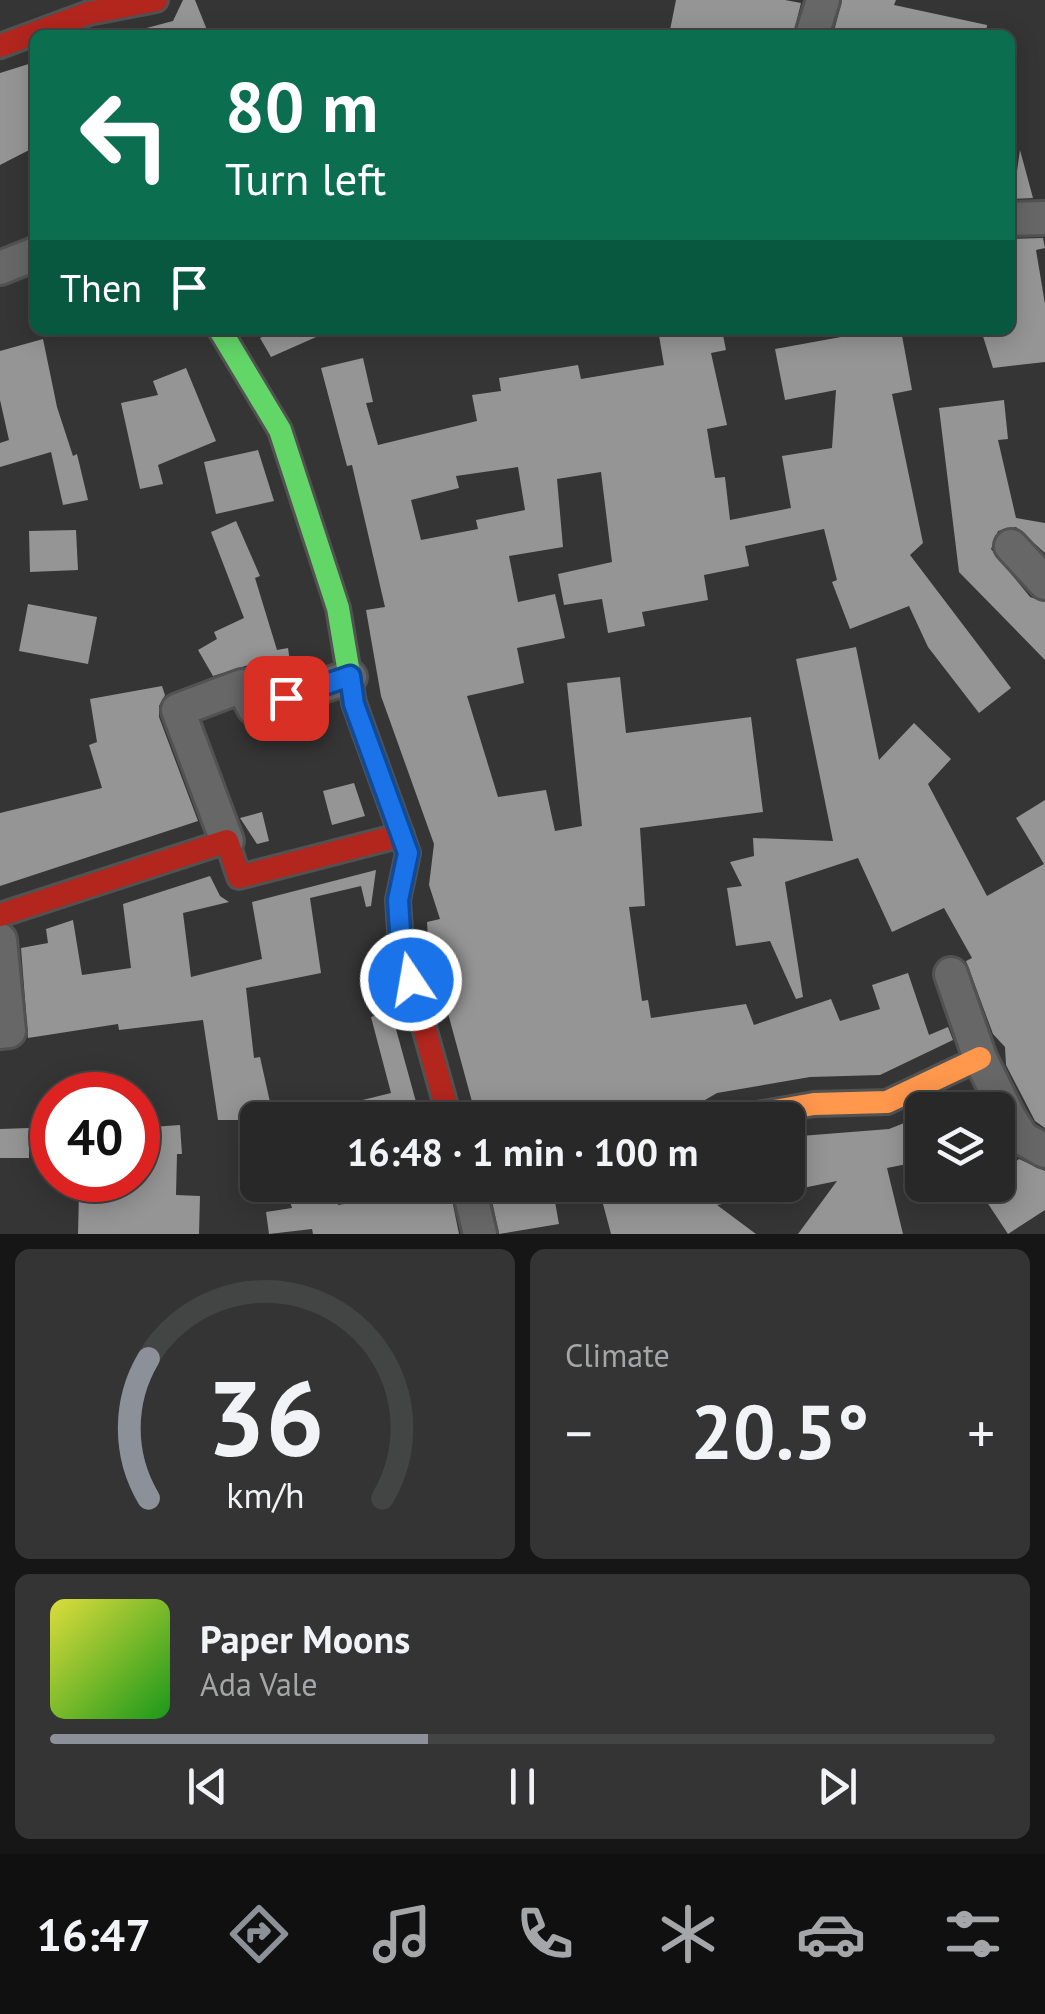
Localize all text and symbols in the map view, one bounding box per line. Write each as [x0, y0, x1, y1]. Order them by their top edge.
text: 80 m [225, 61, 378, 151]
icon: left [60, 70, 190, 200]
text: Turn left [225, 149, 386, 207]
icon: arrive [162, 260, 217, 315]
text: Then [60, 263, 142, 312]
pin [244, 656, 329, 741]
icon: arrive [259, 671, 314, 726]
position arrow [359, 928, 463, 1032]
speed limit sign: 40 [30, 1072, 160, 1202]
map controls [905, 1092, 1015, 1202]
button: layers [905, 1092, 1015, 1202]
text: 16:48 · 1 min · 100 m [347, 1127, 698, 1176]
text: Climate [565, 1334, 670, 1376]
text: 36 [206, 1350, 324, 1485]
text: 20.5° [691, 1383, 869, 1480]
text: − [565, 1397, 593, 1468]
text: + [967, 1397, 995, 1468]
text: km/h [226, 1472, 304, 1518]
text: Paper Moons [200, 1614, 410, 1663]
text: Ada Vale [200, 1663, 317, 1705]
icon: previous [180, 1759, 235, 1814]
icon: pause [495, 1759, 550, 1814]
icon: next [810, 1759, 865, 1814]
icon: directions [224, 1899, 294, 1969]
icon: music [367, 1899, 437, 1969]
icon: phone [510, 1899, 580, 1969]
icon: climate [653, 1899, 723, 1969]
icon: car [796, 1899, 866, 1969]
icon: filters [938, 1899, 1008, 1969]
text: 16:47 [36, 1905, 151, 1963]

